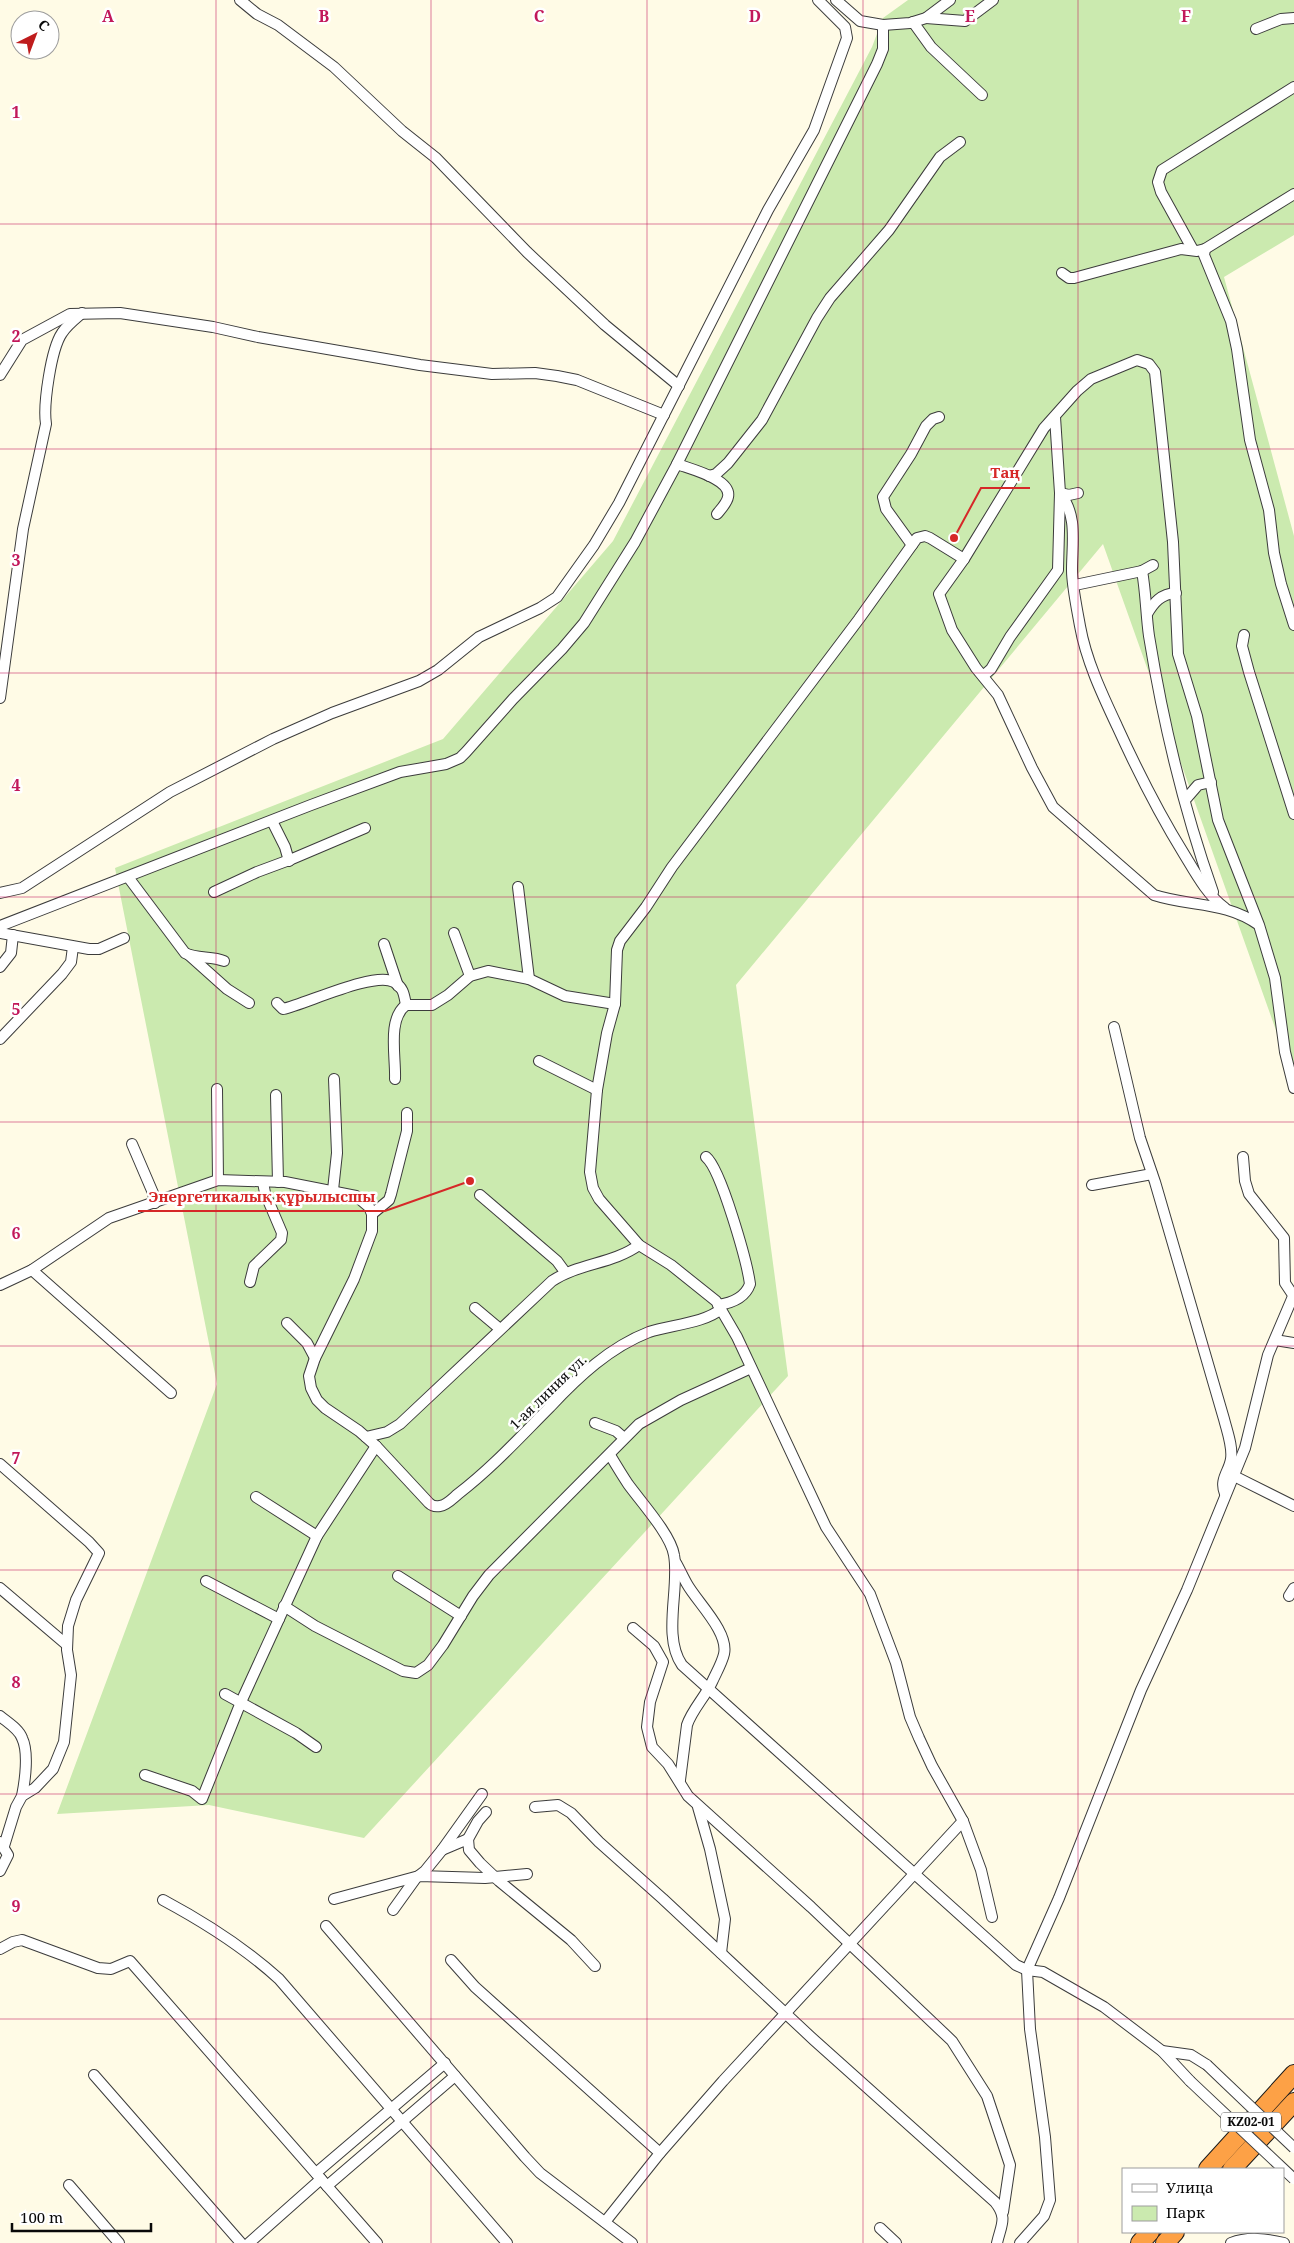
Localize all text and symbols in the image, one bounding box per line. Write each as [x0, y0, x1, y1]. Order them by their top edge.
text: A [102, 5, 115, 27]
text: B [319, 5, 330, 27]
text: C [534, 5, 545, 27]
text: D [749, 5, 761, 27]
text: E [965, 5, 975, 27]
text: F [1181, 5, 1191, 27]
north arrow [10, 10, 60, 60]
text: С [34, 15, 54, 35]
text: 1 [11, 101, 21, 123]
text: 2 [11, 325, 21, 347]
callout: Таң [981, 458, 1030, 488]
text: Таң [990, 462, 1020, 482]
text: 3 [11, 549, 21, 571]
text: 4 [11, 774, 21, 796]
text: 5 [11, 998, 21, 1020]
callout: Энергетикалық құрылысшы [138, 1181, 385, 1211]
text: Энергетикалық құрылысшы [149, 1186, 375, 1206]
text: 6 [11, 1222, 21, 1244]
street label: 1-ая линия ул. [505, 1350, 590, 1433]
text: 7 [11, 1447, 21, 1469]
text: 8 [11, 1671, 21, 1693]
text: 9 [11, 1895, 21, 1917]
road number: KZ02-01 [1221, 2112, 1281, 2132]
legend [1122, 2168, 1284, 2233]
text: Улица [1166, 2177, 1214, 2197]
scale bar [12, 2200, 151, 2232]
text: Парк [1166, 2202, 1205, 2222]
text: 100 m [20, 2207, 63, 2227]

